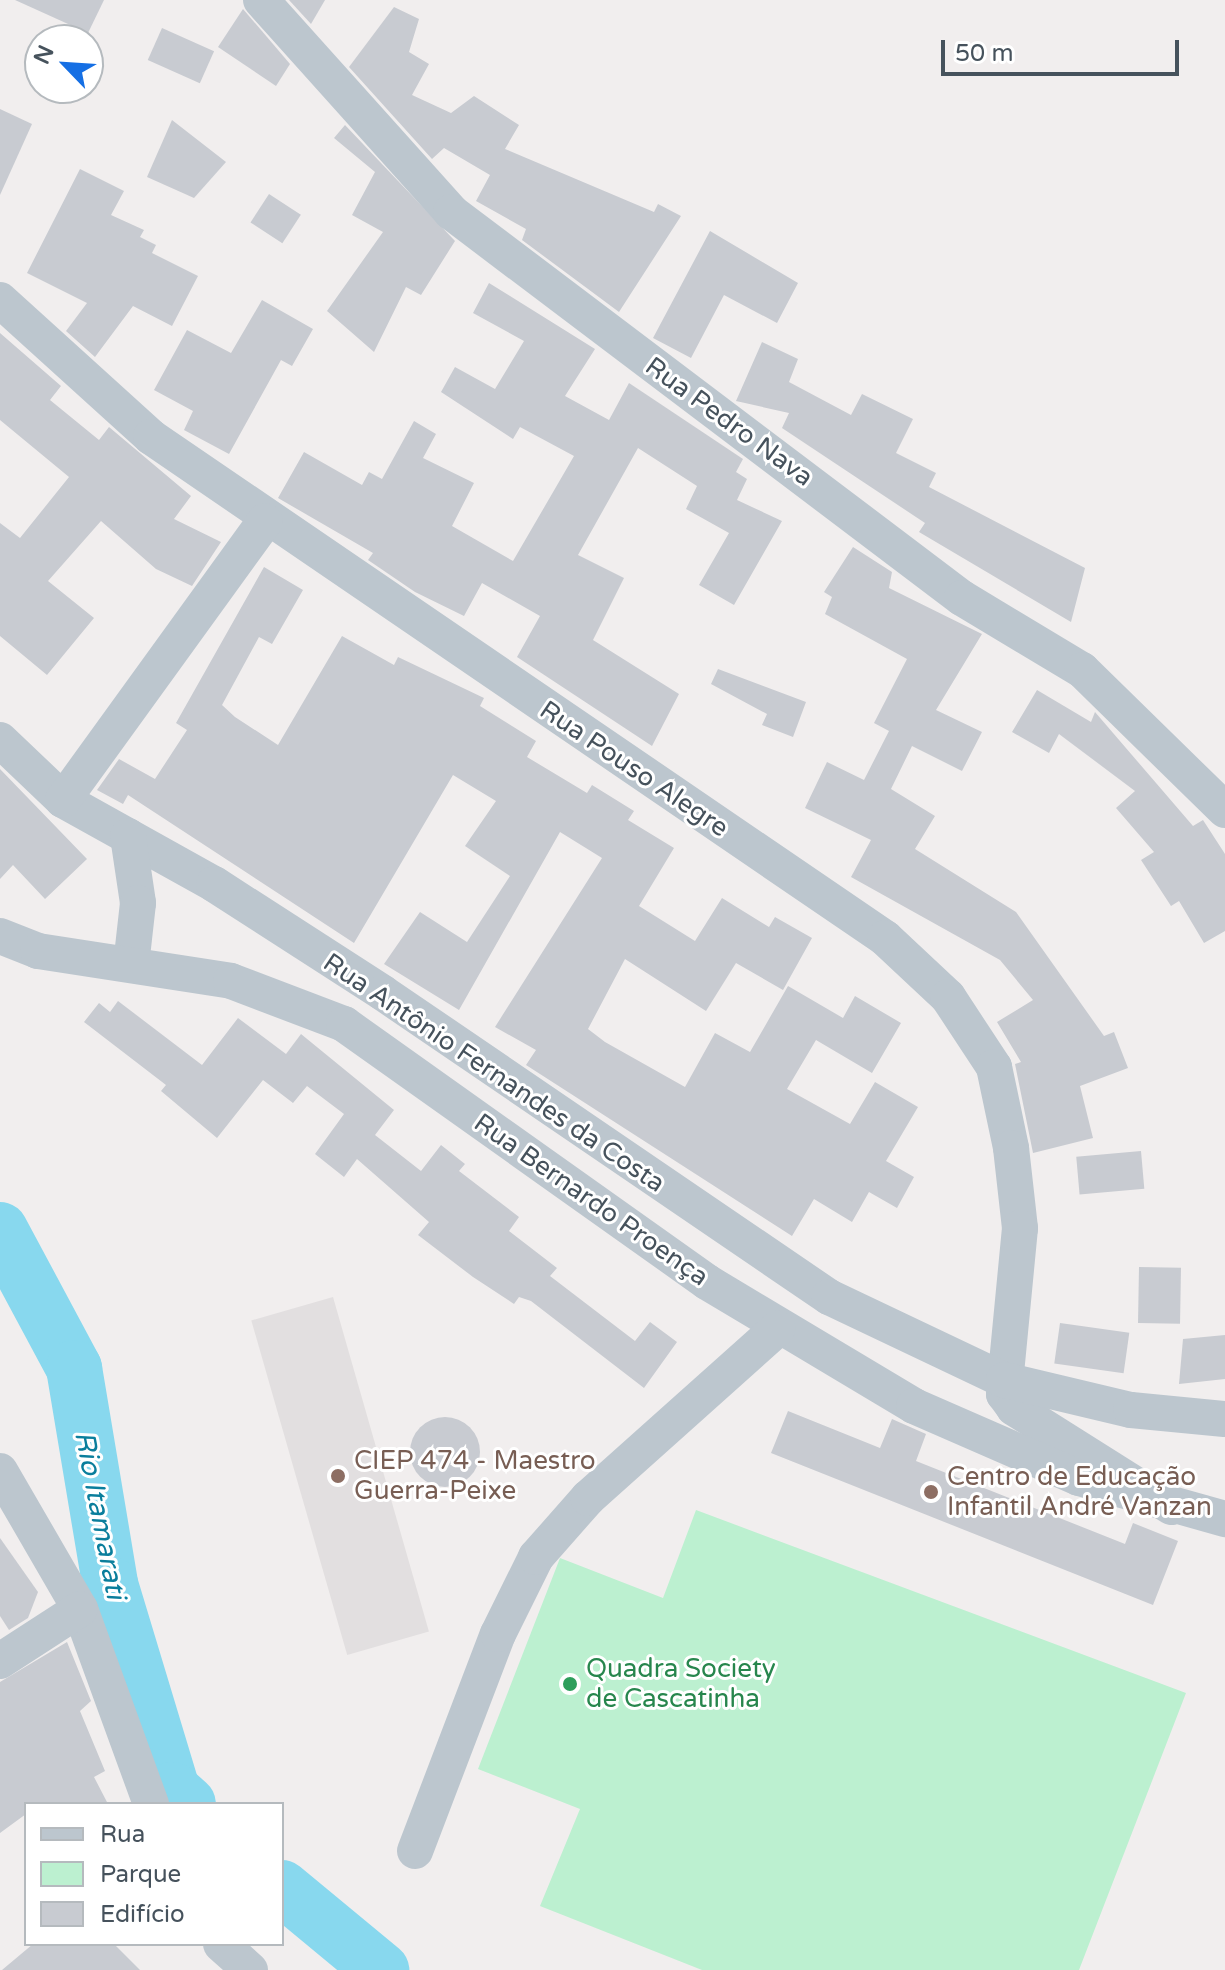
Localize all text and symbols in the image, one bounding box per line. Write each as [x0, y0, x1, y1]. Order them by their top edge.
north arrow [24, 24, 104, 104]
scale bar [945, 24, 1183, 74]
text: 50 m [955, 39, 1013, 68]
text: N [29, 41, 60, 68]
street label: Rua Pedro Nava [639, 351, 819, 493]
street label: Rua Pouso Alegre [534, 694, 734, 844]
street label: Rua Antônio Fernandes da Costa [317, 947, 671, 1199]
street label: Rua Bernardo Proença [468, 1107, 714, 1293]
water label: Rio Itamarati [67, 1428, 133, 1602]
place label: CIEP 474 - Maestro Guerra-Peixe [354, 1445, 596, 1506]
place label: Centro de Educação Infantil André Vanzan [947, 1461, 1212, 1522]
marker: CIEP 474 - Maestro Guerra-Peixe [329, 1467, 347, 1485]
marker: Centro de Educação Infantil André Vanzan [922, 1483, 940, 1501]
place label: Quadra Society de Cascatinha [586, 1653, 776, 1714]
marker: Quadra Society de Cascatinha [561, 1675, 579, 1693]
legend [24, 1802, 284, 1946]
text: Rua [100, 1820, 145, 1849]
text: Parque [100, 1860, 181, 1889]
text: Edifício [100, 1900, 185, 1929]

